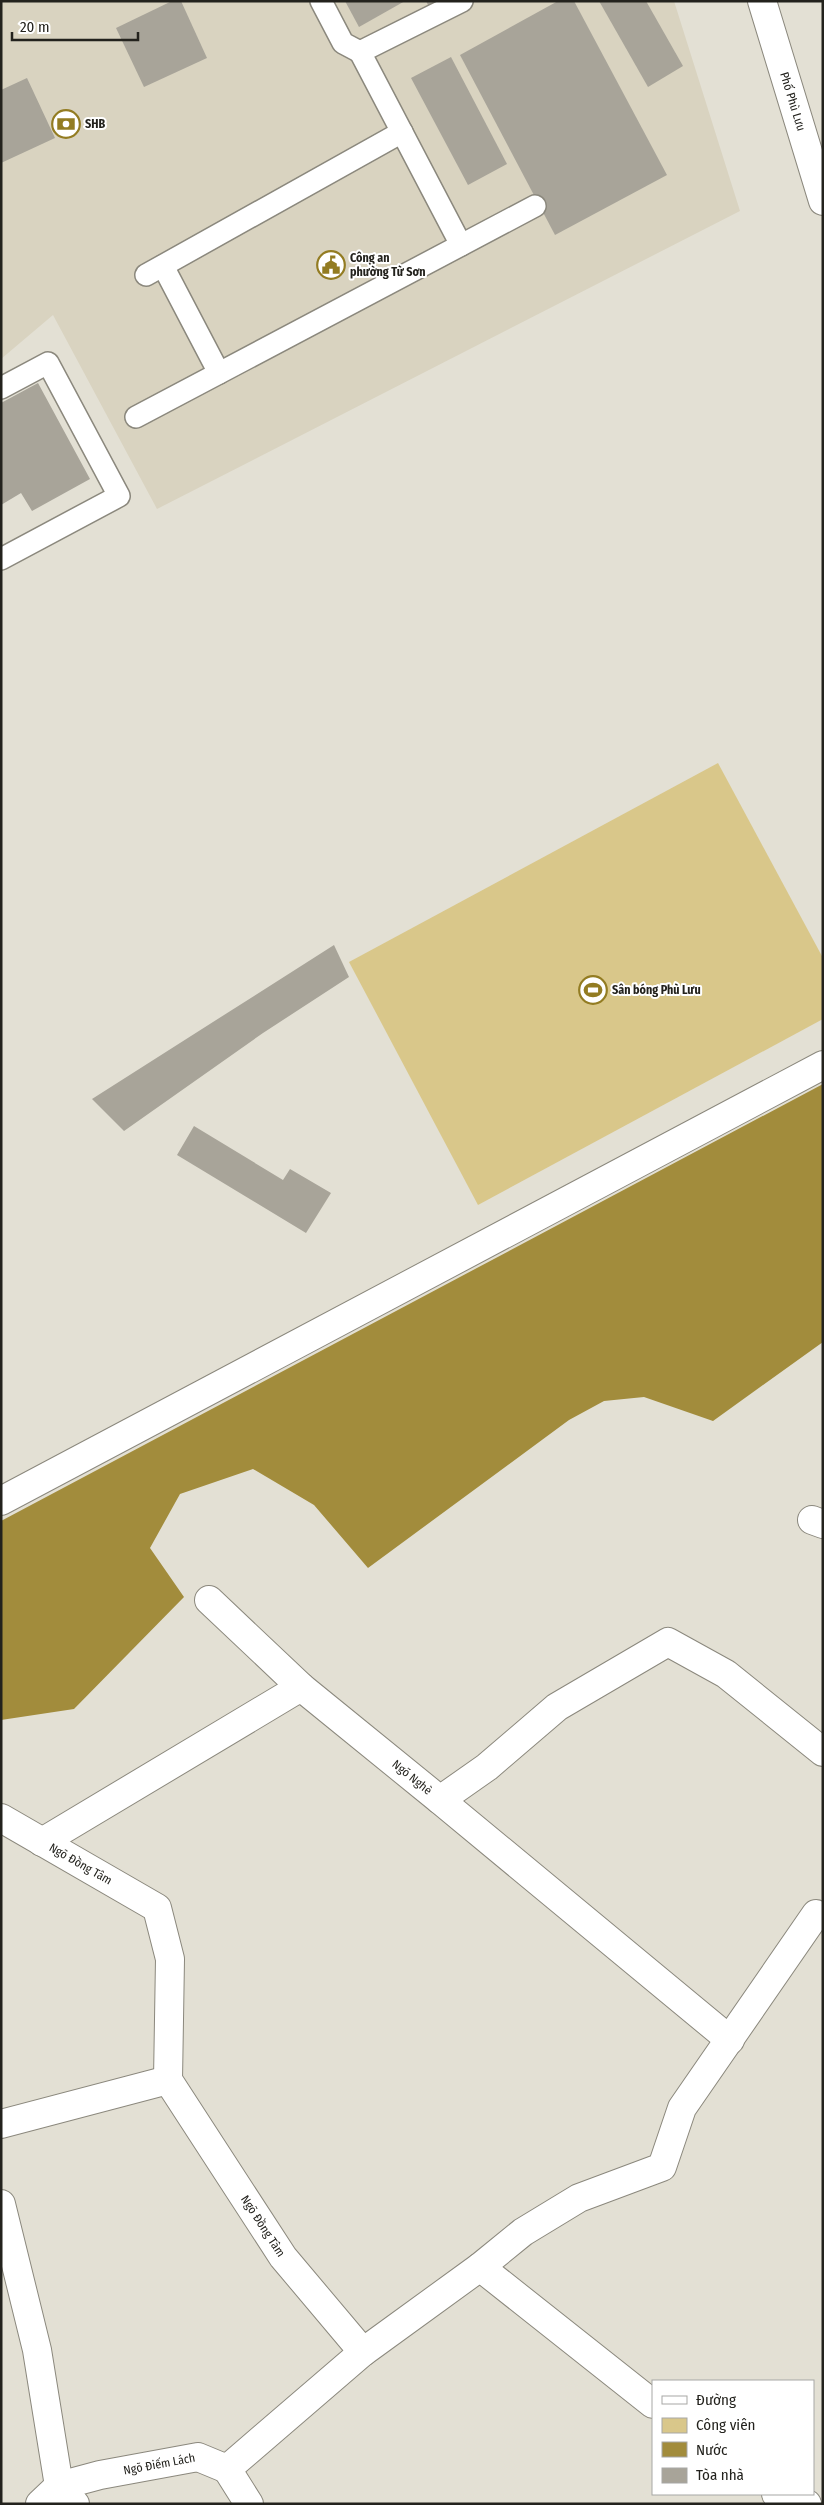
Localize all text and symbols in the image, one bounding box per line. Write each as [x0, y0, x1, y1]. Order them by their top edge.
scale bar [12, 10, 139, 42]
text: 20 m [20, 18, 50, 36]
street label: Phố Phù Lưu [777, 70, 808, 133]
bank icon: SHB [51, 109, 81, 139]
place label: SHB [85, 117, 105, 131]
public building icon: Công an phường Từ Sơn [316, 250, 346, 280]
place label: Công an phường Từ Sơn [350, 251, 426, 279]
sports icon: Sân bóng Phù Lưu [578, 975, 608, 1005]
place label: Sân bóng Phù Lưu [612, 983, 701, 997]
street label: Ngõ Nghè [389, 1757, 435, 1798]
street label: Ngõ Đồng Tâm [47, 1840, 115, 1888]
street label: Ngõ Đồng Tâm [238, 2193, 288, 2259]
legend [652, 2380, 814, 2495]
text: Đường [696, 2391, 736, 2409]
text: Công viên [696, 2416, 755, 2434]
text: Nước [696, 2441, 728, 2459]
street label: Ngõ Điếm Lách [122, 2451, 196, 2478]
text: Tòa nhà [696, 2466, 744, 2484]

